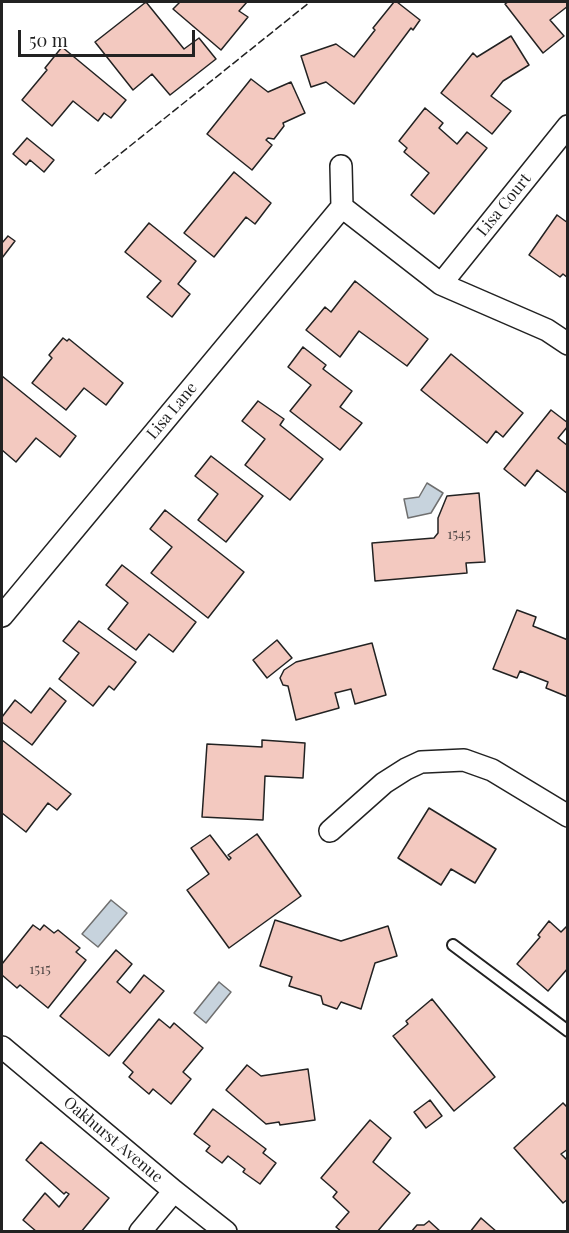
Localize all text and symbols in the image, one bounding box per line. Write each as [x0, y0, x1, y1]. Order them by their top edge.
scale bar [21, 18, 198, 56]
text: 50 m [29, 28, 68, 52]
street label: Lisa Court [473, 170, 535, 240]
street label: Lisa Lane [143, 379, 201, 443]
house number: 1545 [447, 527, 471, 543]
house number: 1515 [29, 962, 51, 978]
street label: Oakhurst Avenue [59, 1093, 167, 1187]

